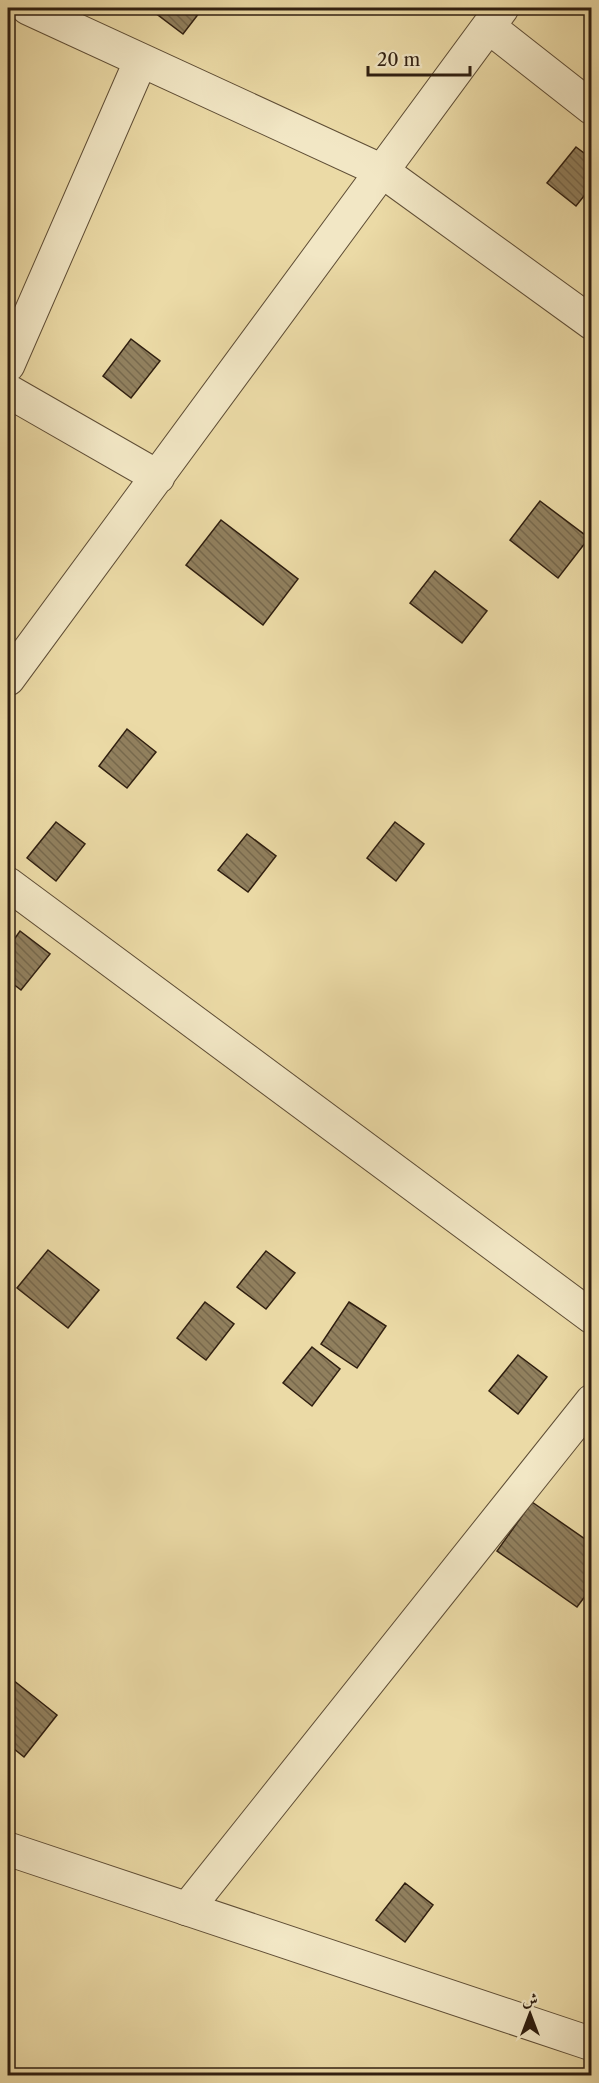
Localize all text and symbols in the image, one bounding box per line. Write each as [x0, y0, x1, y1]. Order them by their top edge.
scale bar [368, 39, 470, 77]
text: 20 m [377, 49, 421, 71]
north arrow [500, 1984, 560, 2044]
text: ش [522, 1989, 538, 2009]

